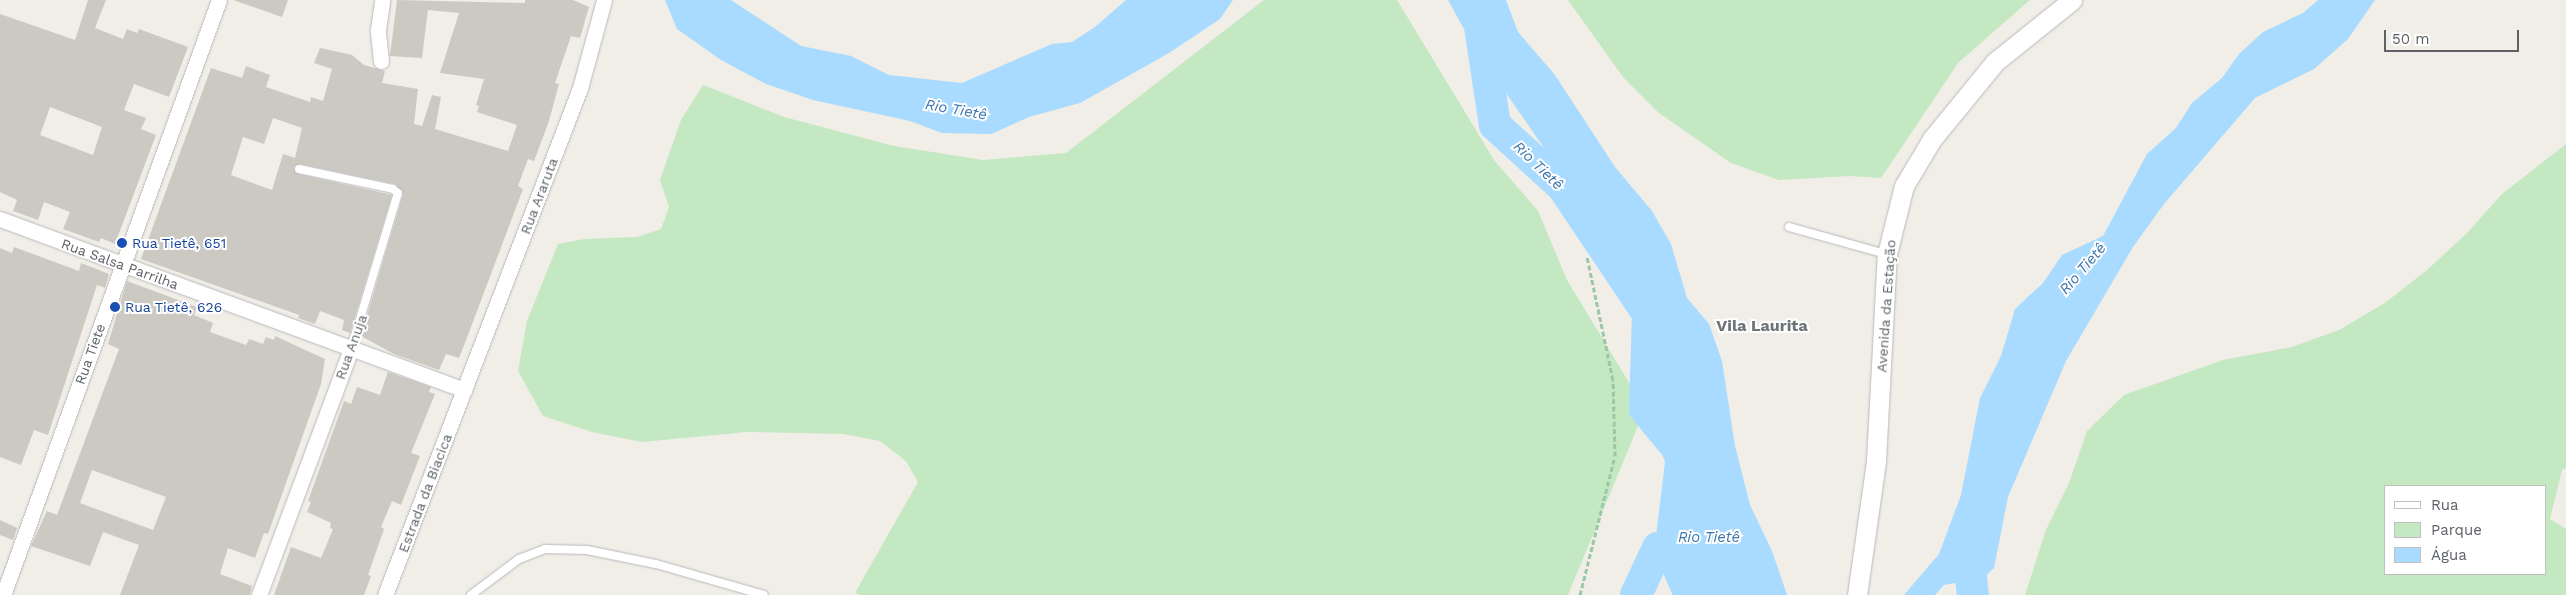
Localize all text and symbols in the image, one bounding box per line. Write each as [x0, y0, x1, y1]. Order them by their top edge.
scale bar [2386, 20, 2521, 52]
text: 50 m [2392, 30, 2429, 48]
water label: Rio Tietê [924, 96, 988, 124]
water label: Rio Tietê [1509, 138, 1567, 194]
street label: Rua Araruta [517, 155, 561, 237]
street label: Rua Salsa Parrilha [59, 235, 181, 293]
place label: Rua Tietê, 651 [132, 235, 227, 251]
marker: Rua Tietê, 651 [116, 237, 128, 249]
street label: Avenida da Estação [1873, 239, 1899, 373]
water label: Rio Tietê [2056, 239, 2110, 299]
place label: Rua Tietê, 626 [125, 299, 223, 315]
marker: Rua Tietê, 626 [109, 301, 121, 313]
street label: Rua Anuja [331, 312, 371, 382]
district label: Vila Laurita [1716, 316, 1808, 336]
street label: Rua Tiete [71, 321, 109, 387]
street label: Estrada da Biacica [394, 431, 456, 555]
legend [2384, 485, 2546, 575]
text: Rua [2431, 496, 2459, 514]
text: Parque [2431, 521, 2482, 539]
water label: Rio Tietê [1678, 529, 1740, 547]
text: Água [2431, 546, 2467, 564]

